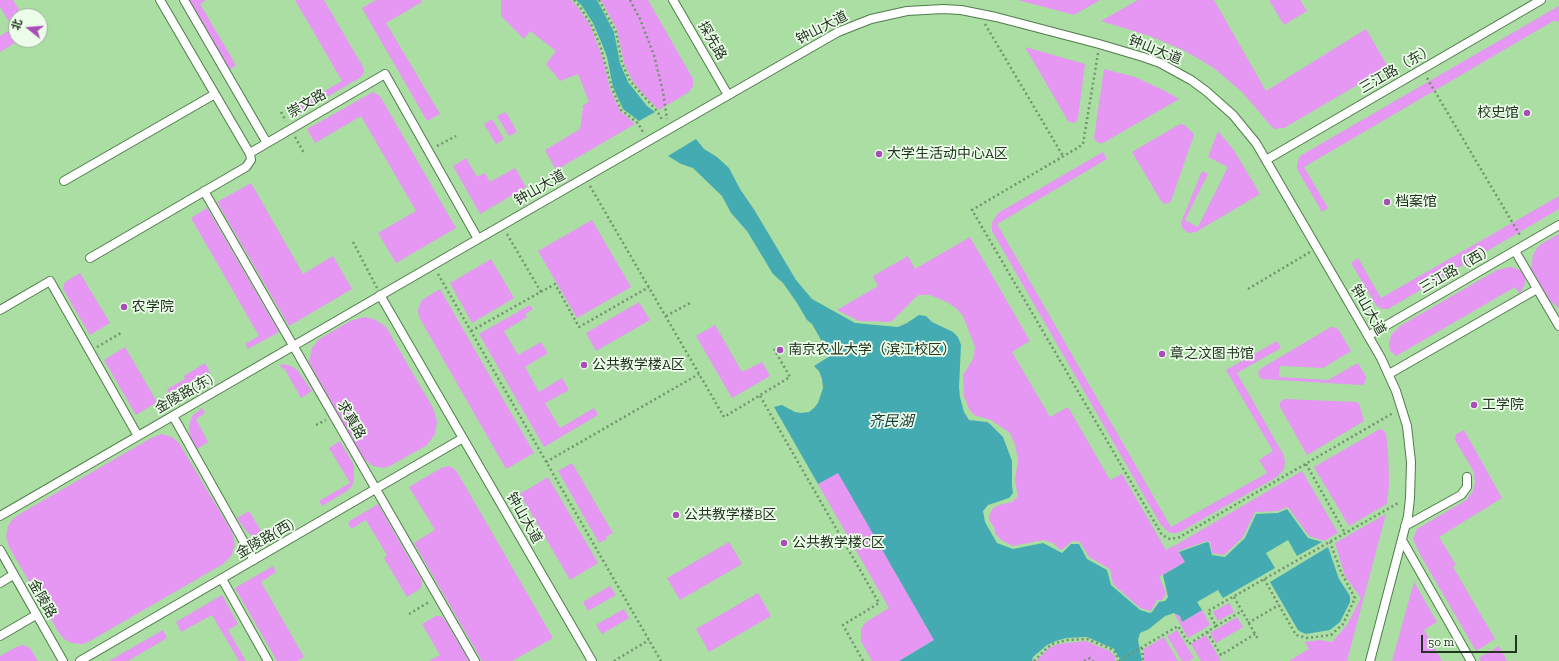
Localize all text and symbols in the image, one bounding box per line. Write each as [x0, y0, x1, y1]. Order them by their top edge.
north arrow [8, 8, 48, 48]
street label: 钟山大道 [793, 8, 851, 48]
text: 北 [9, 17, 25, 32]
street label: 探先路 [694, 19, 730, 63]
street label: 钟山大道 [1126, 32, 1184, 68]
street label: 三江路（东） [1356, 41, 1438, 97]
street label: 崇文路 [285, 86, 329, 122]
place label: 校史馆 [1477, 105, 1519, 121]
marker: 校史馆 [1522, 108, 1532, 118]
place label: 大学生活动中心A区 [887, 146, 1008, 162]
marker: 大学生活动中心A区 [874, 149, 884, 159]
street label: 钟山大道 [512, 167, 568, 209]
place label: 档案馆 [1395, 194, 1437, 210]
marker: 档案馆 [1382, 197, 1392, 207]
street label: 三江路（西） [1416, 241, 1498, 297]
street label: 钟山大道 [1347, 282, 1389, 338]
place label: 农学院 [132, 299, 174, 315]
marker: 农学院 [119, 302, 129, 312]
place label: 南京农业大学（滨江校区） [788, 342, 956, 358]
marker: 南京农业大学（滨江校区） [775, 345, 785, 355]
place label: 章之汶图书馆 [1170, 346, 1254, 362]
marker: 章之汶图书馆 [1157, 349, 1167, 359]
place label: 公共教学楼A区 [592, 357, 685, 373]
marker: 公共教学楼A区 [579, 360, 589, 370]
street label: 金陵路(东) [152, 371, 216, 417]
place label: 工学院 [1482, 397, 1524, 413]
street label: 求真路 [333, 398, 369, 442]
marker: 工学院 [1469, 400, 1479, 410]
water label: 齐民湖 [869, 413, 913, 431]
street label: 钟山大道 [503, 490, 545, 546]
place label: 公共教学楼B区 [684, 507, 776, 523]
marker: 公共教学楼B区 [671, 510, 681, 520]
street label: 金陵路(西) [233, 516, 297, 562]
place label: 公共教学楼C区 [792, 535, 885, 551]
marker: 公共教学楼C区 [779, 538, 789, 548]
street label: 金陵路 [24, 577, 60, 621]
scale bar [1423, 627, 1519, 653]
text: 50 m [1428, 635, 1454, 649]

